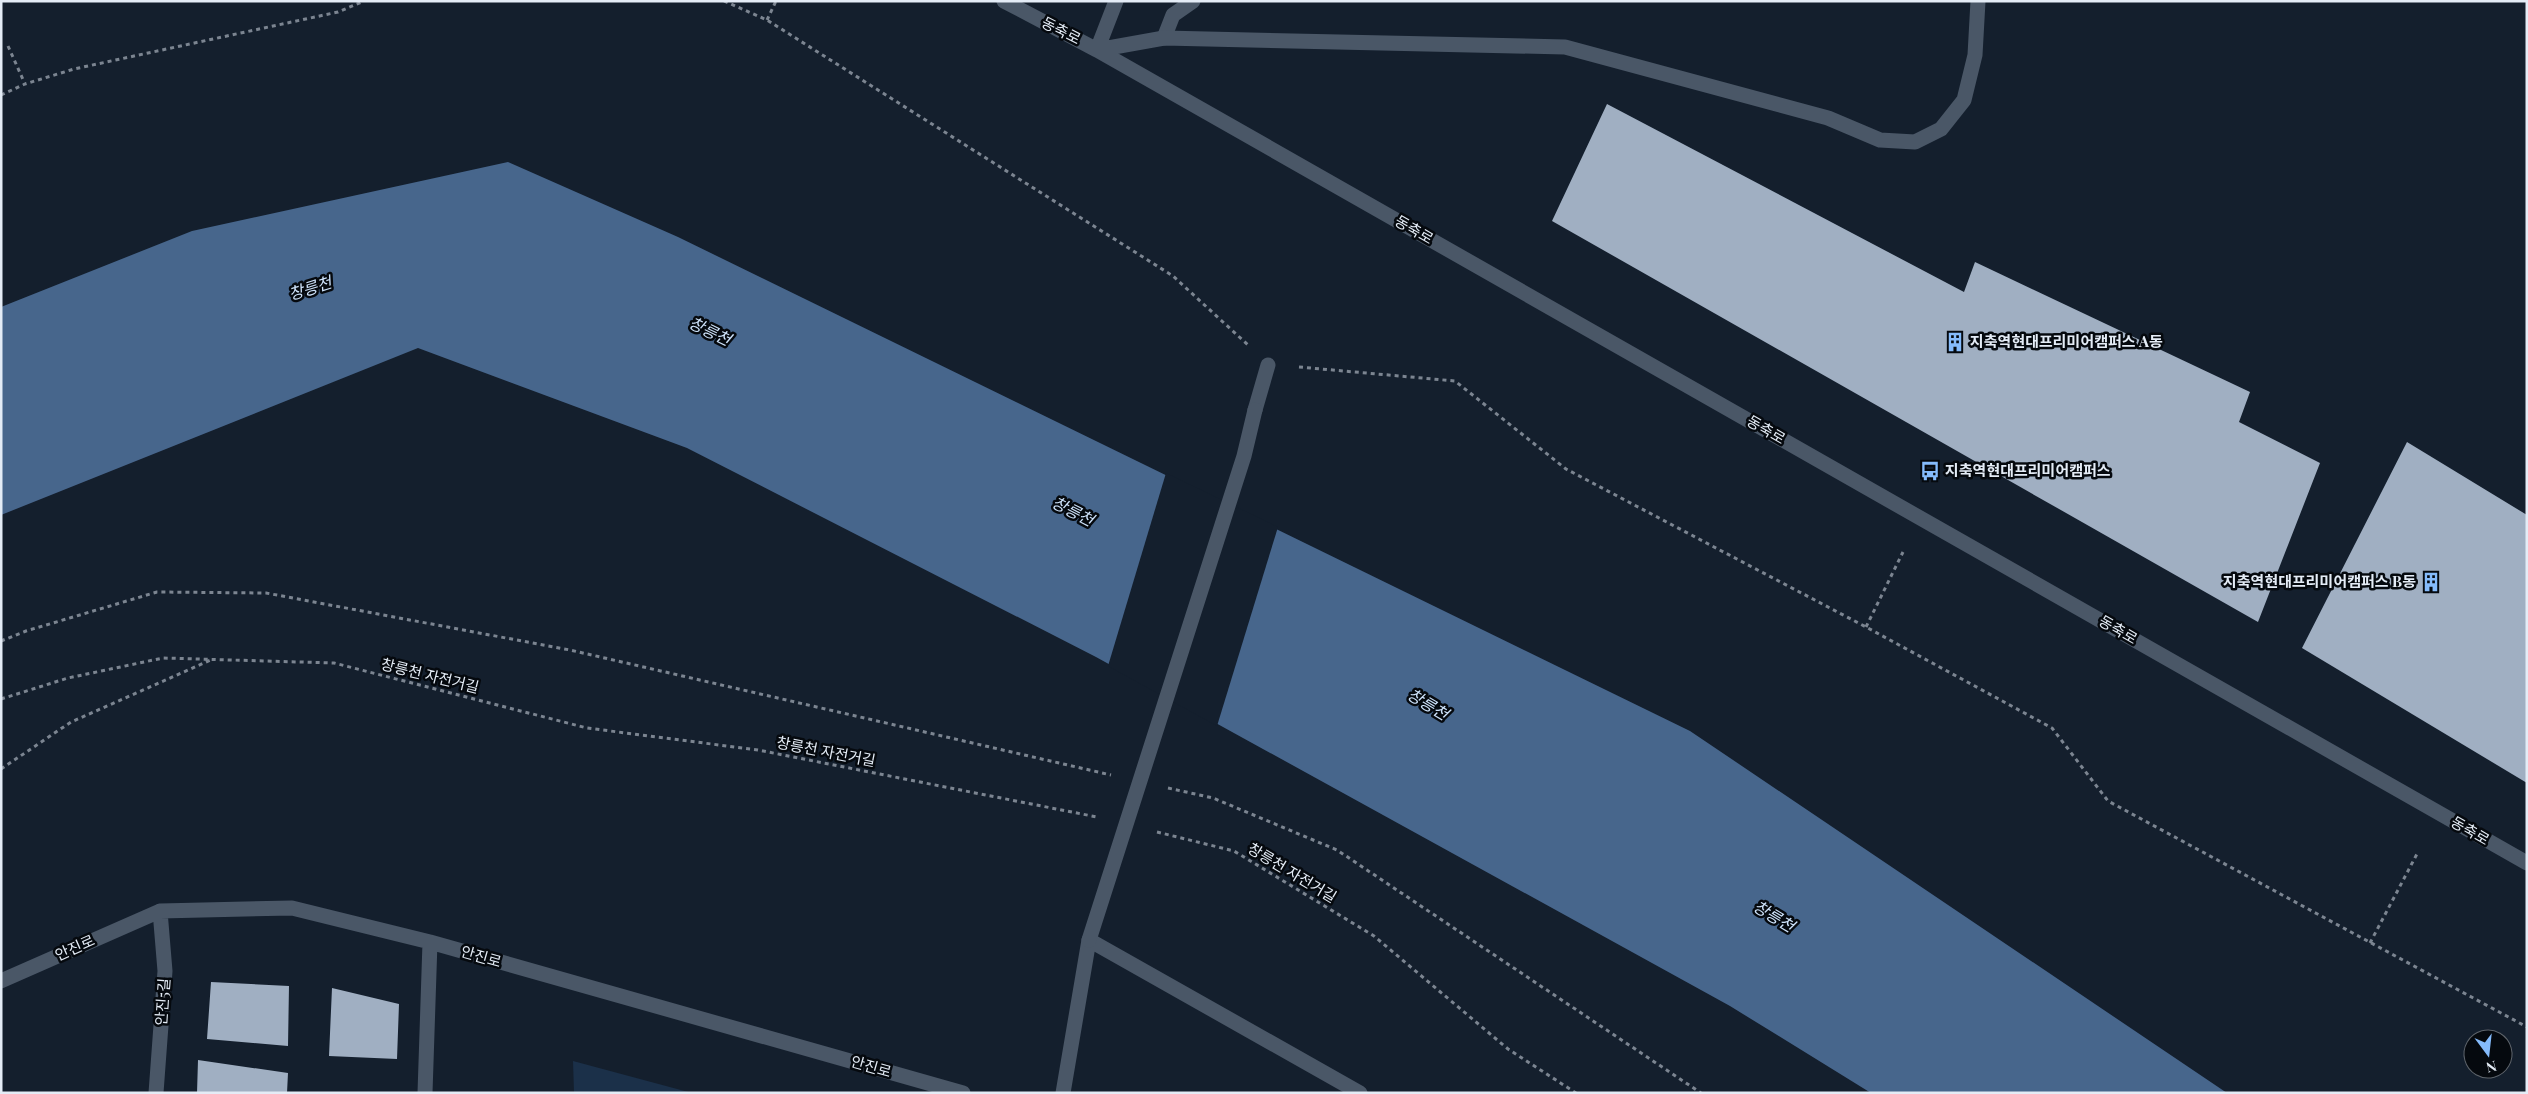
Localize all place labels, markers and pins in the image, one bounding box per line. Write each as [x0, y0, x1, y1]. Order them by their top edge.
building icon: 지축역현대프리미어캠퍼스 A동 [1944, 331, 1966, 353]
place label: 지축역현대프리미어캠퍼스 A동 [1970, 331, 2163, 351]
bus stop icon: 지축역현대프리미어캠퍼스 [1919, 460, 1941, 482]
place label: 지축역현대프리미어캠퍼스 [1945, 460, 2111, 480]
place label: 지축역현대프리미어캠퍼스 B동 [2223, 571, 2416, 591]
building icon: 지축역현대프리미어캠퍼스 B동 [2420, 571, 2442, 593]

